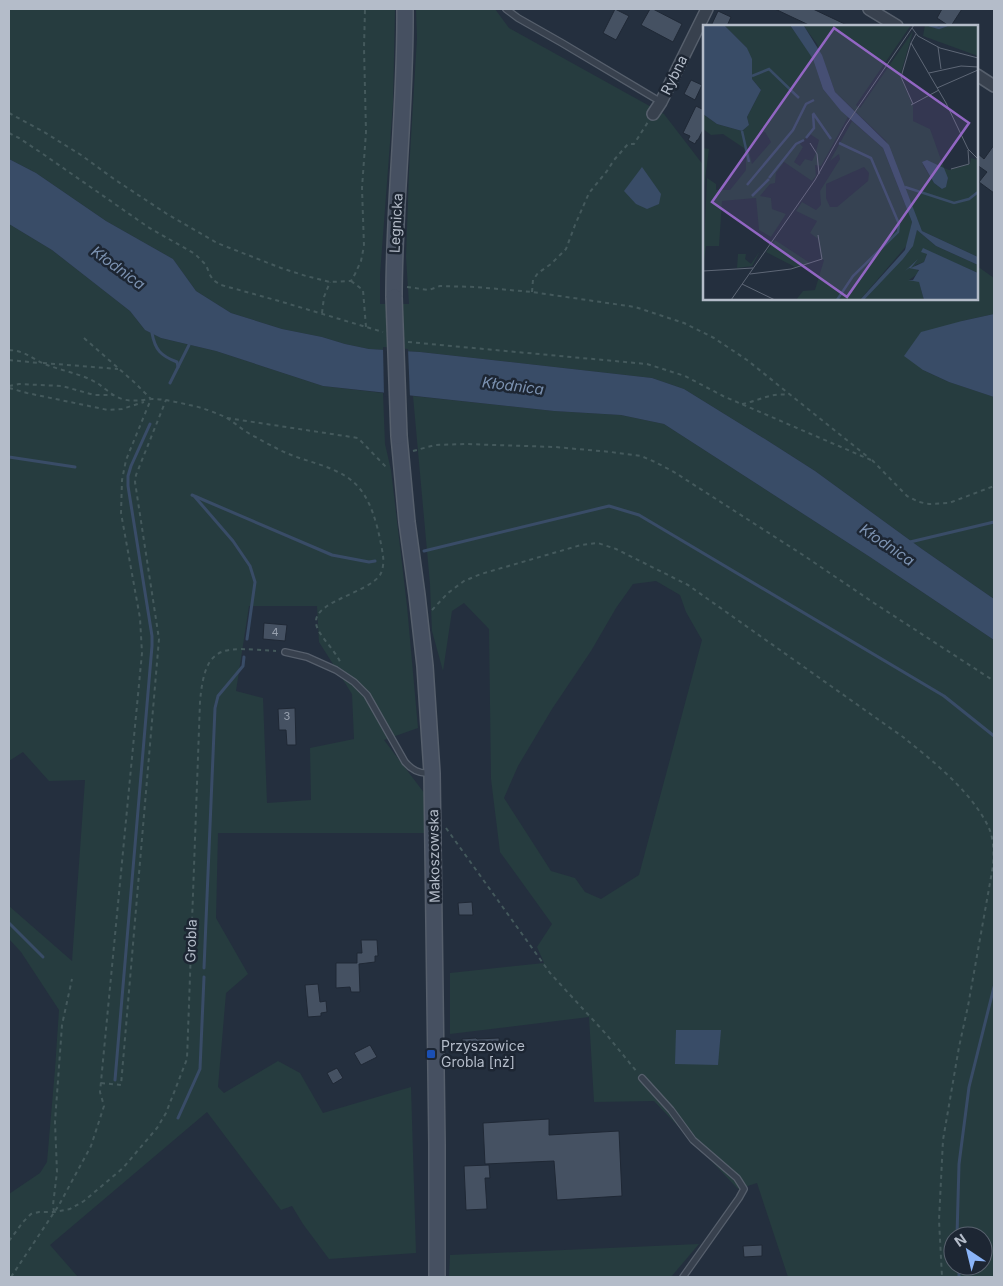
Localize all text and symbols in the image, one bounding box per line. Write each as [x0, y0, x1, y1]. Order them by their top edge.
inset map [703, 25, 978, 300]
street label: Rybna [657, 52, 690, 97]
street label: Legnicka [385, 193, 406, 253]
water label: Kłodnica [88, 242, 149, 294]
water label: Kłodnica [481, 372, 545, 399]
water label: Kłodnica [856, 519, 918, 570]
house number: 4 [271, 625, 279, 639]
house number: 3 [284, 709, 291, 723]
street label: Makoszowska [424, 809, 443, 903]
street label: Grobla [181, 919, 200, 963]
place label: Przyszowice Grobla [nż] [441, 1037, 525, 1070]
marker: Przyszowice Grobla [nż] [425, 1048, 437, 1060]
north arrow [943, 1226, 993, 1276]
text: N [951, 1230, 970, 1250]

